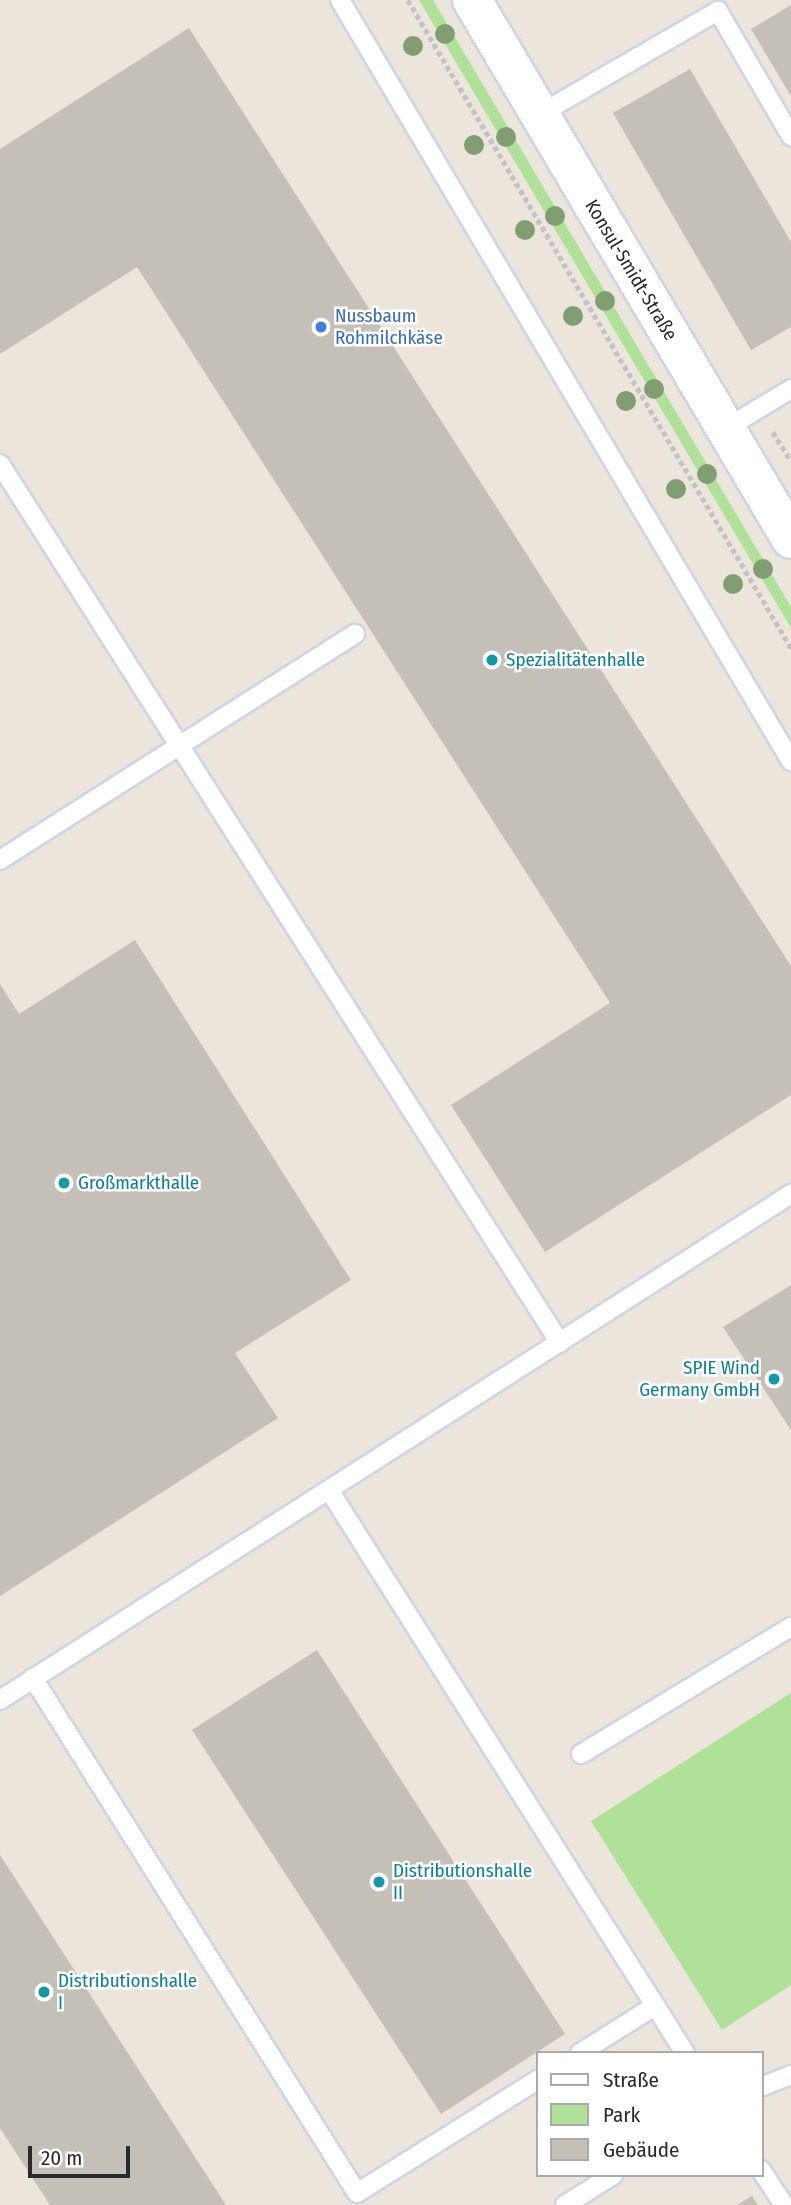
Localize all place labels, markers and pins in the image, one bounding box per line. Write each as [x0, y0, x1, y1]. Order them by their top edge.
place label: Nussbaum Rohmilchkäse [335, 305, 443, 349]
marker: Nussbaum Rohmilchkäse [313, 319, 329, 335]
place label: Spezialitätenhalle [506, 649, 645, 671]
marker: Spezialitätenhalle [484, 652, 500, 668]
place label: Großmarkthalle [78, 1172, 199, 1194]
marker: Großmarkthalle [56, 1175, 72, 1191]
place label: SPIE Wind Germany GmbH [639, 1357, 760, 1401]
marker: SPIE Wind Germany GmbH [766, 1371, 782, 1387]
place label: Distributionshalle II [393, 1860, 532, 1904]
marker: Distributionshalle II [371, 1874, 387, 1890]
place label: Distributionshalle I [58, 1970, 197, 2014]
marker: Distributionshalle I [36, 1984, 52, 2000]

